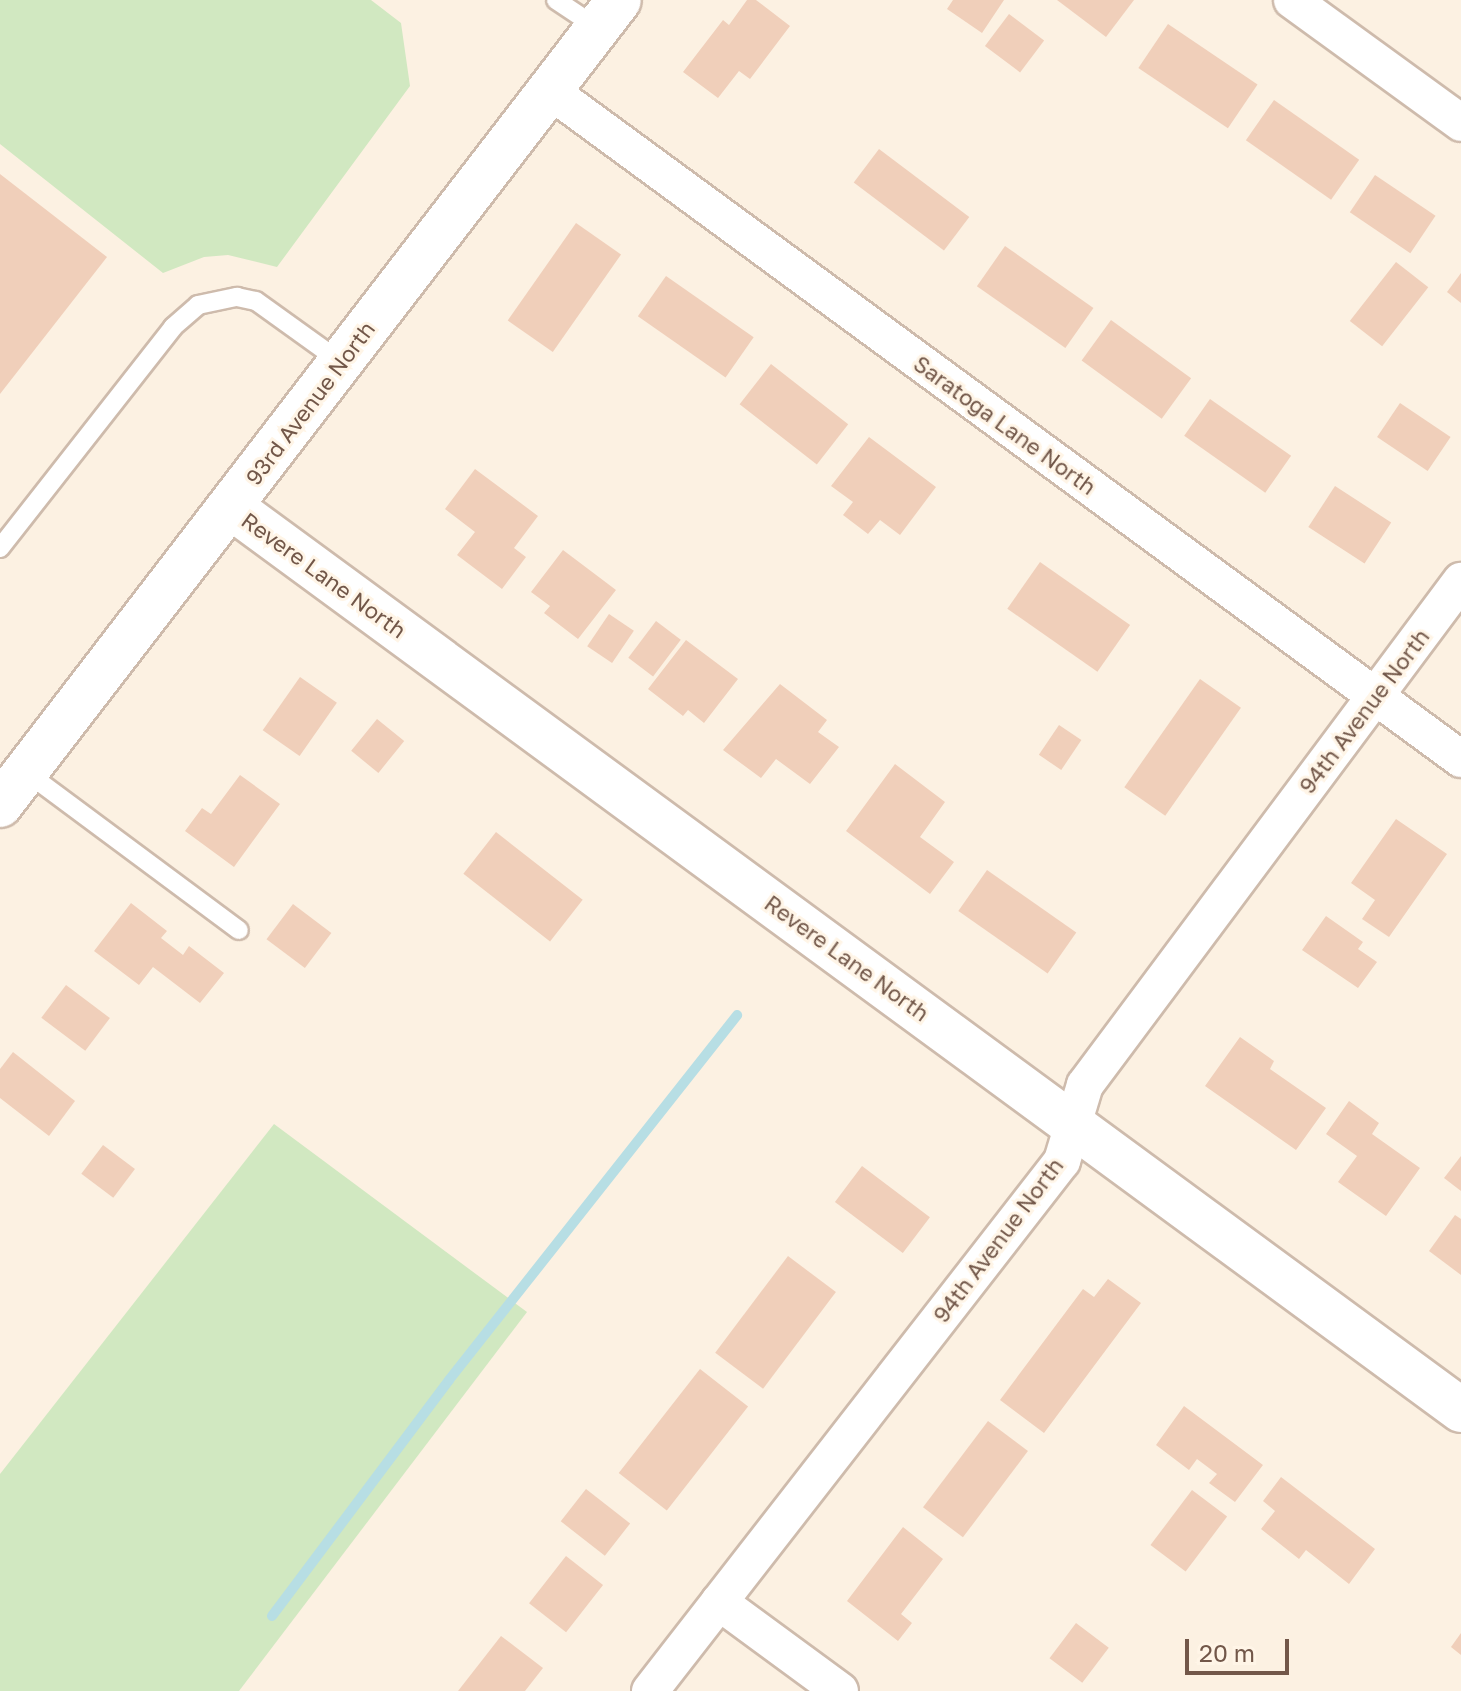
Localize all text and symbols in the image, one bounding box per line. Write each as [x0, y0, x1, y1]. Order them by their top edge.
street label: 93rd Avenue North [240, 316, 380, 490]
street label: Saratoga Lane North [909, 350, 1101, 500]
street label: Revere Lane North [237, 507, 411, 643]
street label: 94th Avenue North [1294, 624, 1434, 798]
street label: Revere Lane North [760, 890, 934, 1026]
street label: 94th Avenue North [928, 1153, 1068, 1327]
scale bar [1189, 1623, 1293, 1673]
text: 20 m [1199, 1638, 1255, 1667]

